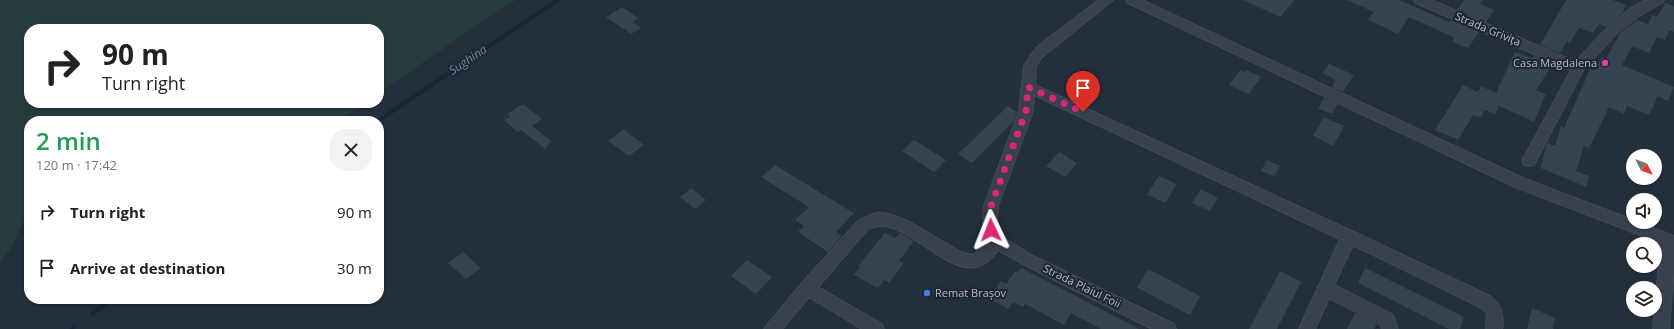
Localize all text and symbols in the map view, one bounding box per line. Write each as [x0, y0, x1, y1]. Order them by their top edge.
street label: Strada Grivița [1453, 8, 1523, 49]
text: 90 m [102, 35, 169, 73]
icon: right [36, 40, 88, 92]
water label: Sughina [445, 40, 490, 79]
place label: Casa Magdalena [1513, 55, 1597, 70]
marker: Casa Magdalena [1600, 58, 1610, 68]
text: Turn right [102, 71, 185, 95]
pin [1066, 71, 1100, 112]
icon: arrive [1072, 77, 1094, 99]
text: 2 min [36, 124, 101, 157]
button: close [330, 129, 372, 171]
north arrow [1626, 149, 1662, 185]
map controls [1626, 149, 1662, 317]
text: 120 m · 17:42 [36, 156, 117, 174]
button: sound [1626, 193, 1662, 229]
icon: right [36, 201, 58, 223]
text: Turn right [70, 202, 145, 222]
text: 90 m [337, 202, 372, 222]
position arrow [970, 209, 1012, 251]
button: search [1626, 237, 1662, 273]
icon: arrive [36, 257, 58, 279]
text: Arrive at destination [70, 258, 225, 278]
text: 30 m [337, 258, 372, 278]
street label: Strada Plaiul Foii [1041, 260, 1124, 311]
button: layers [1626, 281, 1662, 317]
place label: Remat Brașov [935, 285, 1007, 300]
marker: Remat Brașov [922, 288, 932, 298]

